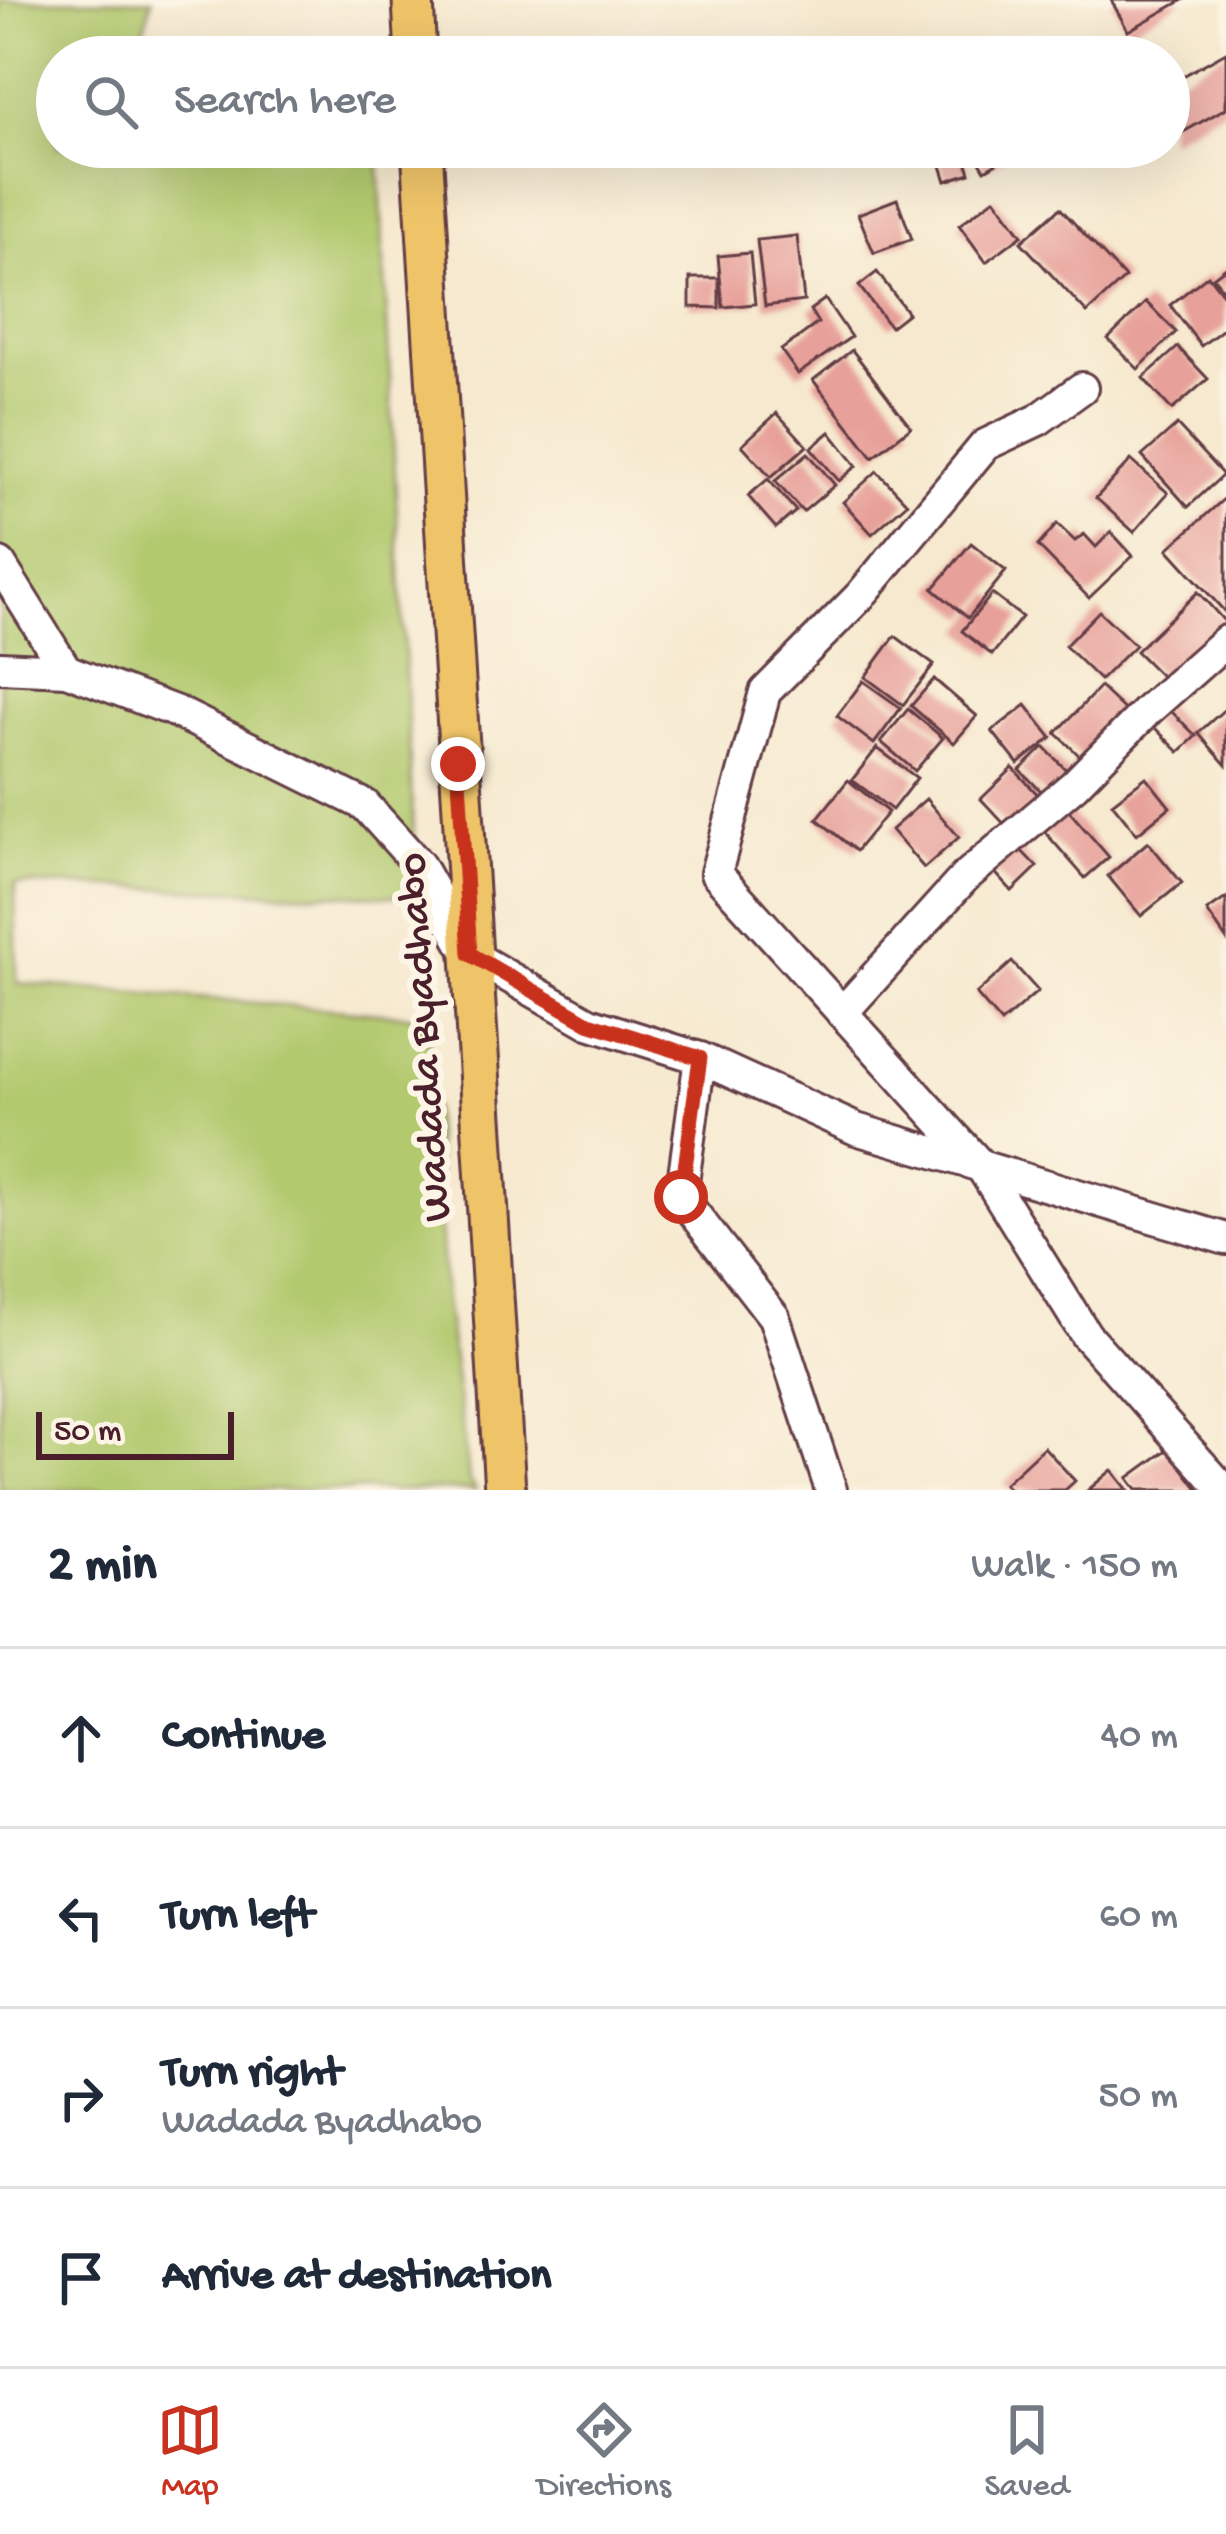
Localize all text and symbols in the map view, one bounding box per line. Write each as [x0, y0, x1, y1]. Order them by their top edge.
search box [36, 36, 1190, 168]
icon: search [78, 69, 144, 135]
text: Search here [174, 76, 396, 129]
route end [431, 737, 485, 791]
street label: Wadada Byadhabo [388, 851, 466, 1223]
route start [654, 1170, 708, 1224]
scale bar [36, 1406, 234, 1459]
text: 50 m [54, 1414, 121, 1452]
text: 2 min [48, 1538, 157, 1598]
text: Walk · 150 m [971, 1545, 1178, 1591]
icon: ahead [48, 1705, 114, 1771]
text: Continue [162, 1711, 325, 1764]
text: 40 m [1100, 1715, 1178, 1761]
icon: left [48, 1885, 114, 1951]
text: Turn left [162, 1891, 314, 1944]
text: 60 m [1099, 1895, 1178, 1941]
text: Turn right [162, 2048, 342, 2101]
icon: right [48, 2065, 114, 2131]
text: 50 m [1098, 2075, 1178, 2121]
text: Wadada Byadhabo [162, 2101, 482, 2147]
icon: arrive [48, 2245, 114, 2311]
text: Arrive at destination [162, 2251, 551, 2304]
tab: Map [157, 2397, 223, 2507]
tab: Directions [537, 2397, 671, 2507]
tab: Saved [985, 2397, 1069, 2507]

